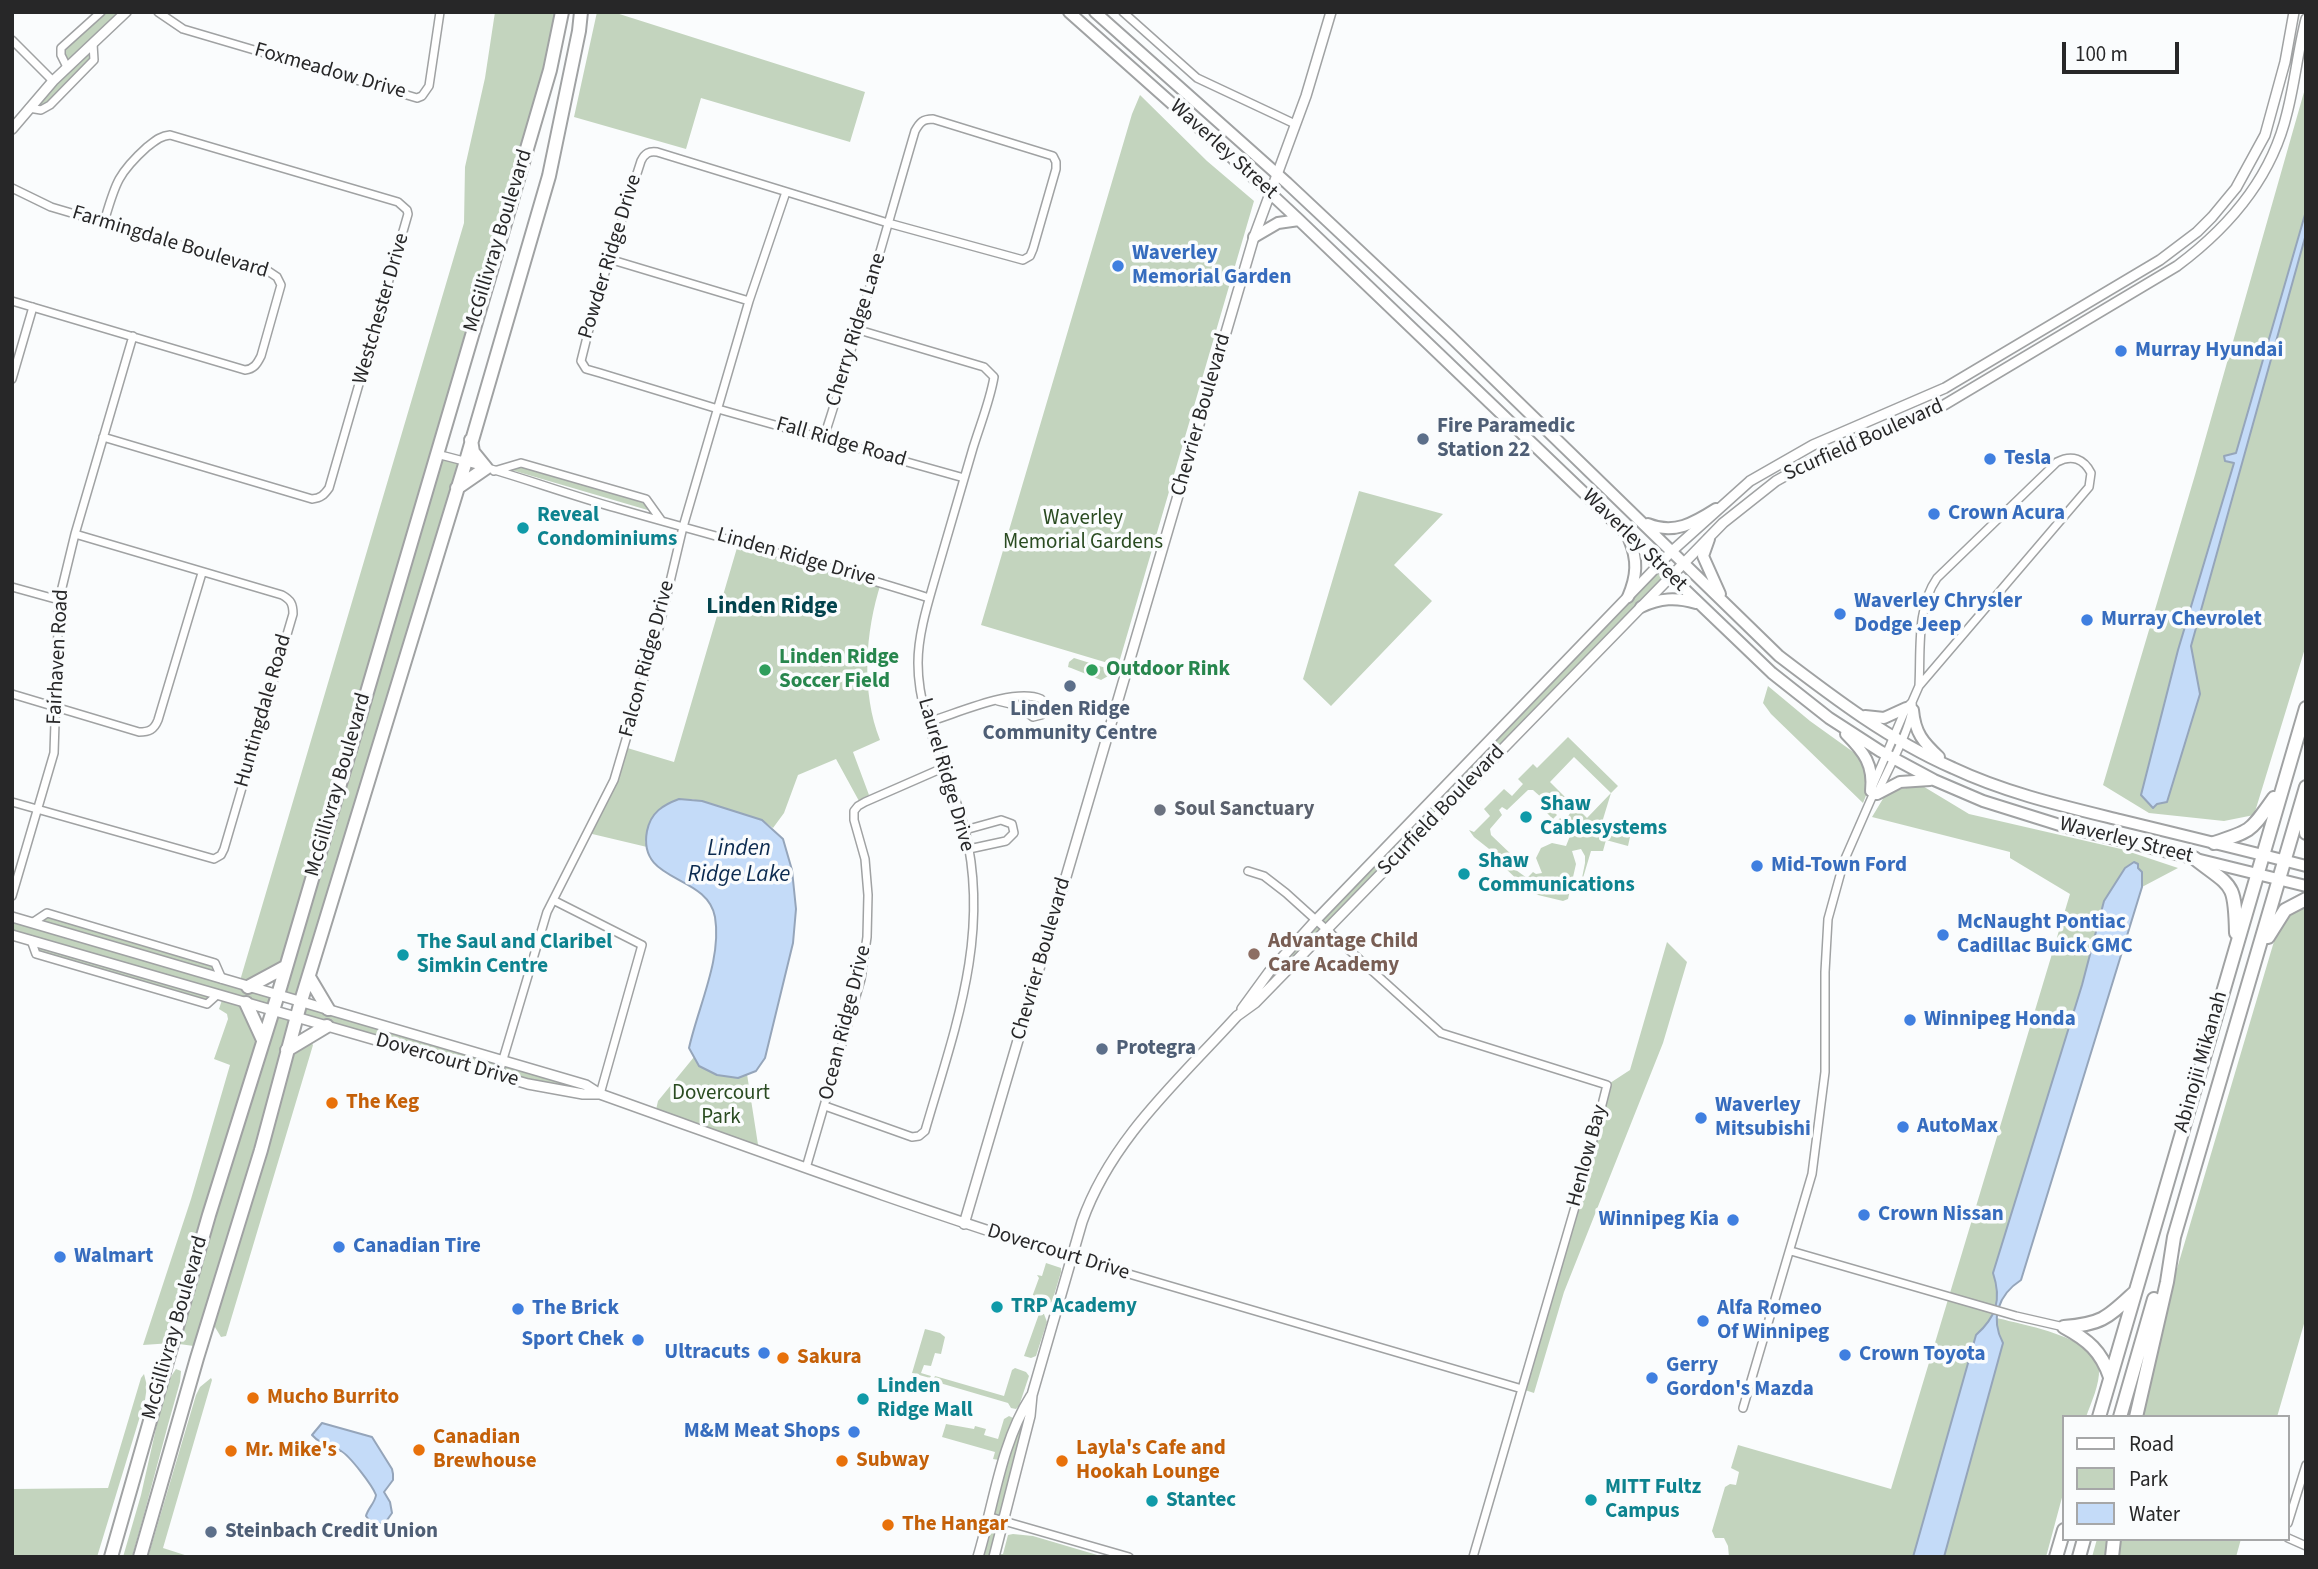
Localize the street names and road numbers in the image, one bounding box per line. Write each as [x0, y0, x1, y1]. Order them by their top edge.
street label: Foxmeadow Drive [251, 38, 409, 106]
street label: Waverley Street [1164, 95, 1282, 205]
street label: McGillivray Boulevard [459, 147, 539, 335]
street label: Powder Ridge Drive [574, 172, 648, 342]
street label: Farmingdale Boulevard [69, 201, 271, 285]
street label: Westchester Drive [348, 230, 416, 388]
street label: Cherry Ridge Lane [822, 250, 892, 410]
street label: Chevrier Boulevard [1167, 331, 1237, 499]
street label: Scurfield Boulevard [1780, 394, 1948, 488]
street label: Fall Ridge Road [773, 412, 909, 474]
street label: Waverley Street [1576, 484, 1692, 598]
street label: Linden Ridge Drive [714, 523, 878, 593]
street label: Falcon Ridge Drive [615, 578, 681, 740]
street label: Fairhaven Road [43, 589, 75, 725]
street label: Huntingdale Road [230, 632, 298, 790]
street label: McGillivray Boulevard [301, 690, 377, 880]
street label: Laurel Ridge Drive [911, 695, 979, 855]
street label: Scurfield Boulevard [1373, 740, 1511, 882]
street label: Waverley Street [2057, 812, 2195, 870]
street label: Chevrier Boulevard [1007, 875, 1077, 1043]
street label: Ocean Ridge Drive [815, 943, 877, 1103]
street label: Abinojii Mikanah [2170, 989, 2234, 1135]
street label: Dovercourt Drive [373, 1029, 521, 1093]
street label: Henlow Bay [1562, 1102, 1614, 1210]
street label: Dovercourt Drive [984, 1219, 1132, 1287]
street label: McGillivray Boulevard [138, 1233, 214, 1423]

